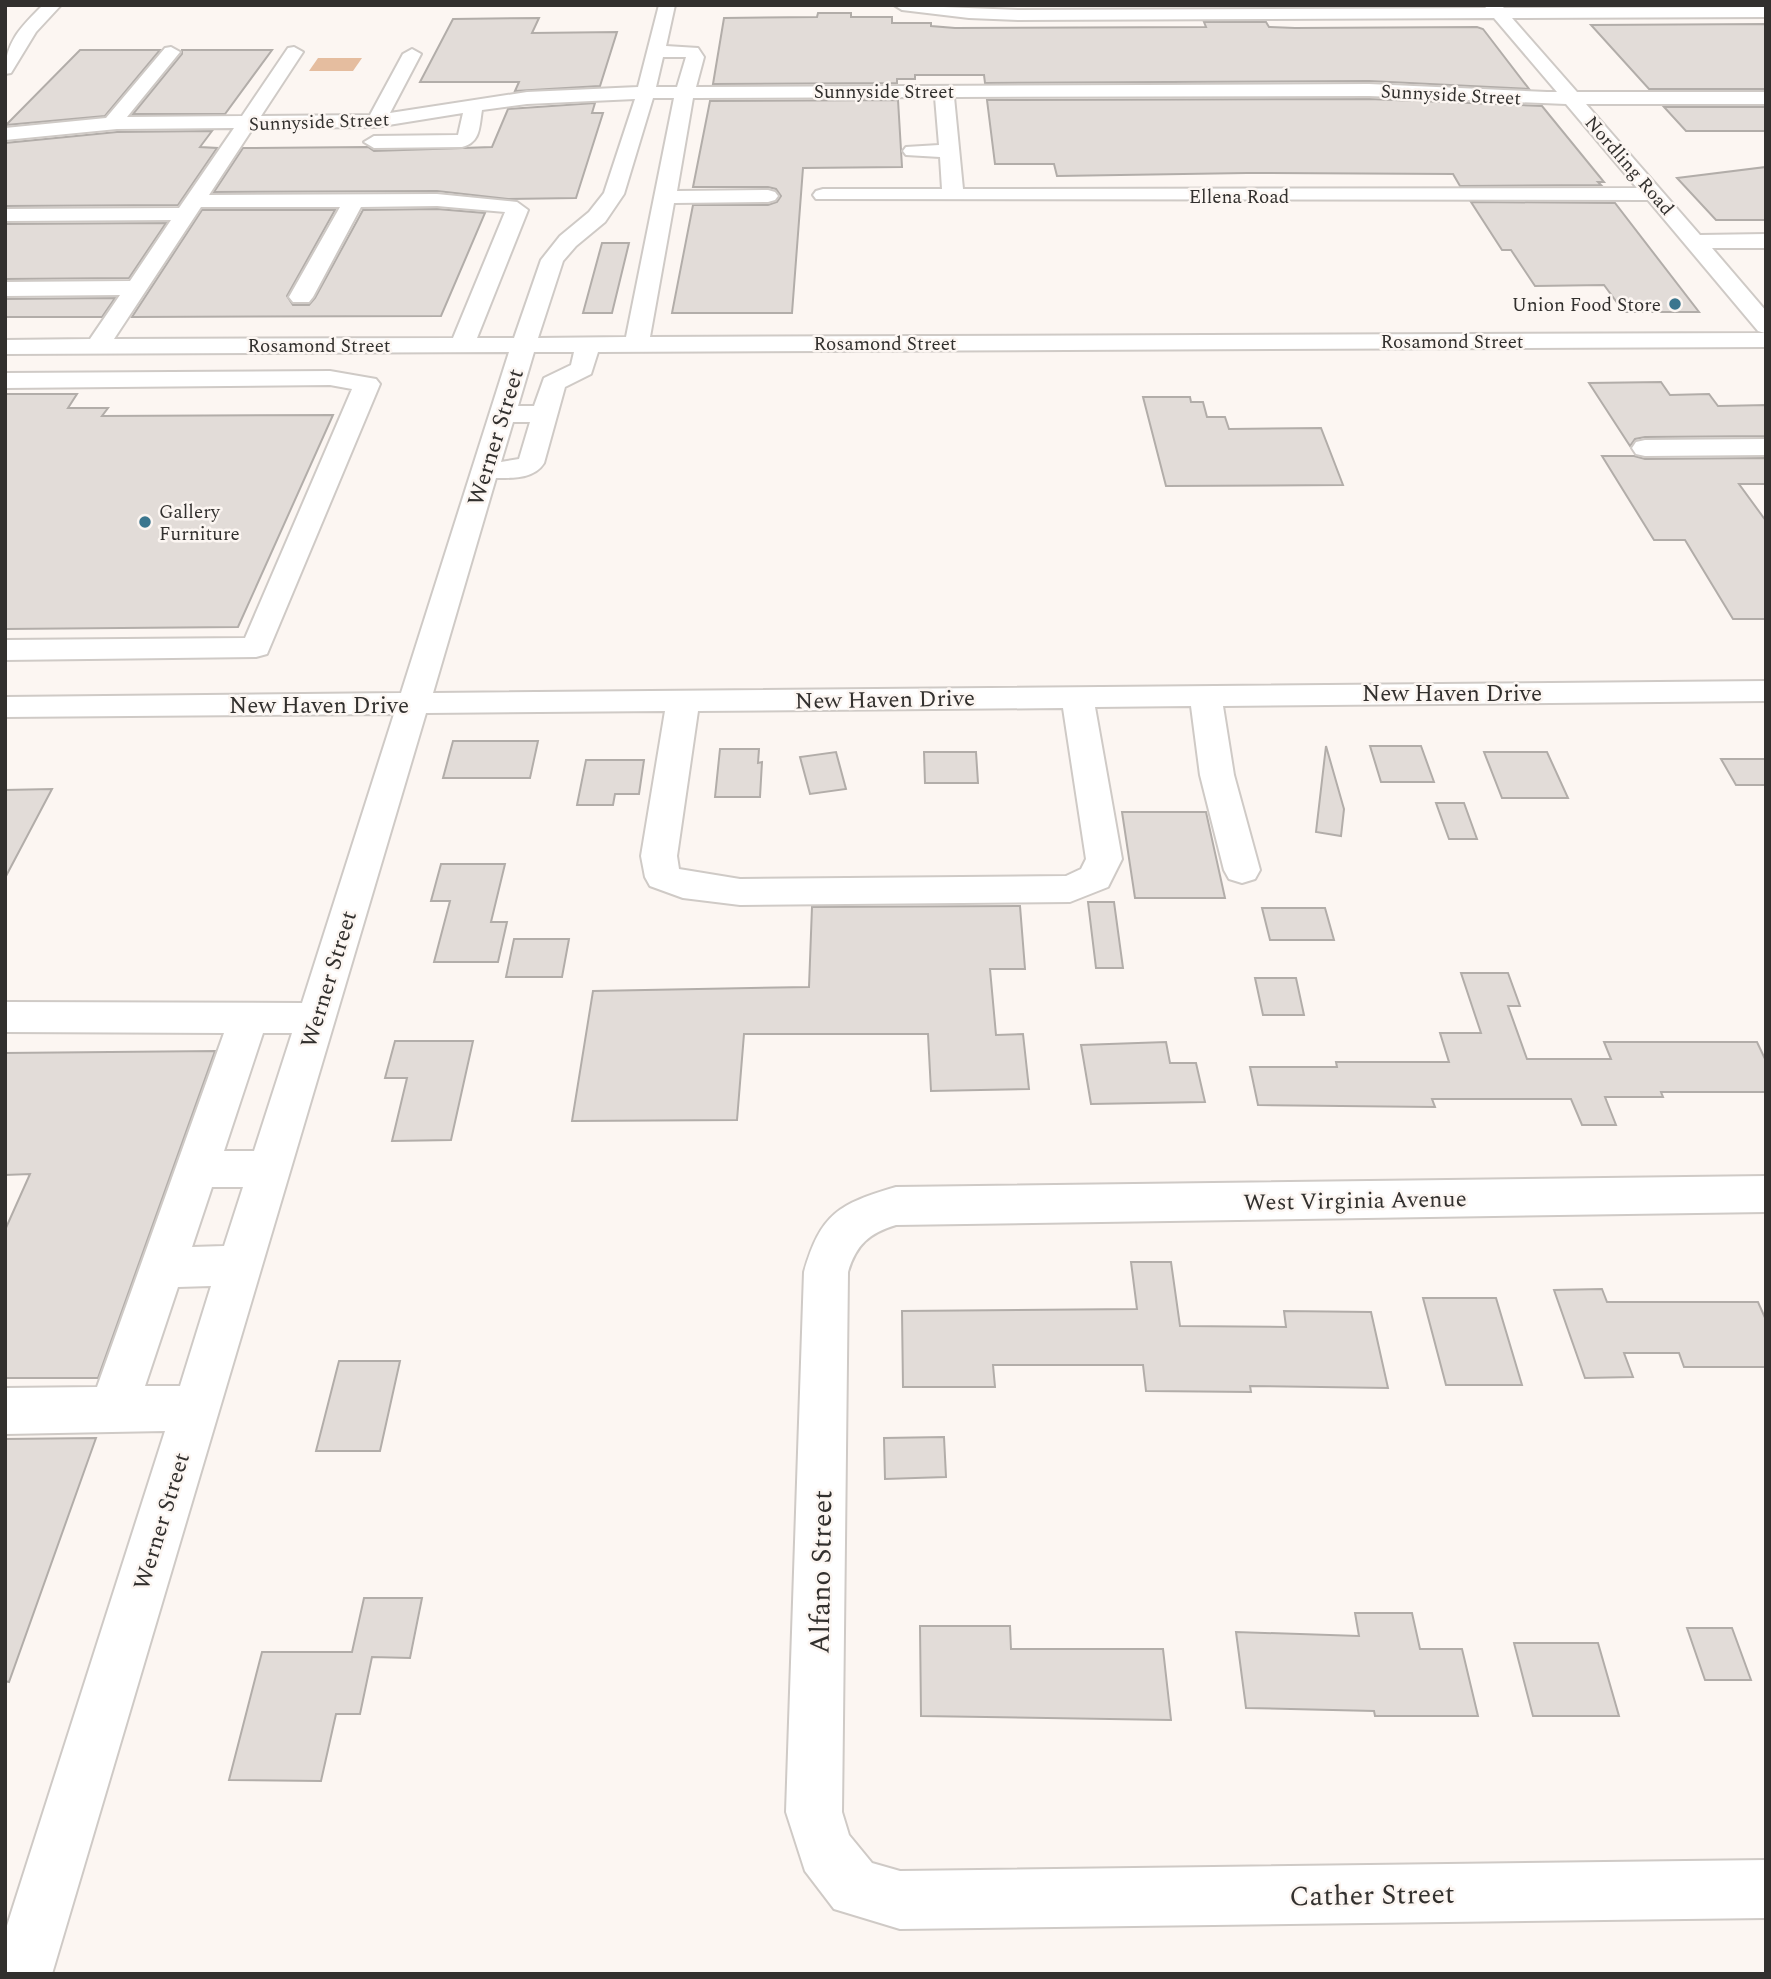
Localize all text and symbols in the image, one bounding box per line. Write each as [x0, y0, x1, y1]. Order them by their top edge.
street label: Sunnyside Street [1380, 77, 1522, 114]
street label: Sunnyside Street [814, 78, 954, 107]
street label: Sunnyside Street [248, 106, 390, 139]
street label: Nordling Road [1577, 110, 1681, 222]
street label: Ellena Road [1189, 183, 1289, 212]
place label: Union Food Store [1512, 291, 1661, 320]
marker: Union Food Store [1667, 296, 1683, 312]
street label: Rosamond Street [1380, 328, 1524, 357]
street label: Rosamond Street [813, 330, 957, 359]
street label: Rosamond Street [247, 332, 391, 361]
street label: Werner Street [459, 364, 534, 511]
place label: Gallery Furniture [159, 498, 240, 549]
marker: Gallery Furniture [137, 514, 153, 530]
street label: New Haven Drive [1362, 677, 1542, 712]
street label: New Haven Drive [795, 681, 975, 720]
street label: New Haven Drive [229, 689, 409, 724]
street label: Werner Street [292, 906, 367, 1053]
street label: West Virginia Avenue [1243, 1182, 1467, 1221]
street label: Werner Street [125, 1448, 200, 1595]
street label: Alfano Street [799, 1490, 844, 1654]
street label: Cather Street [1289, 1873, 1455, 1918]

